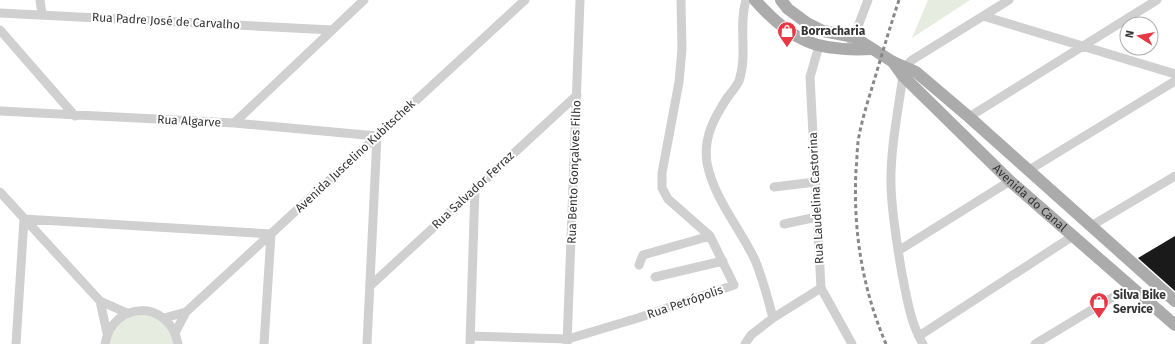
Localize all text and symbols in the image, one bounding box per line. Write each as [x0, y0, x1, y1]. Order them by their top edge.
street label: Rua Padre José de Carvalho [92, 10, 240, 32]
north arrow [1119, 16, 1159, 56]
shop icon: Borracharia [776, 20, 798, 48]
place label: Borracharia [801, 24, 866, 38]
text: N [1123, 29, 1137, 39]
street label: Avenida Juscelino Kubitschek [292, 96, 418, 215]
street label: Rua Bento Gonçalves Filho [564, 100, 584, 244]
street label: Rua Algarve [157, 112, 221, 130]
street label: Rua Laudelina Castorina [806, 132, 826, 264]
street label: Rua Salvador Ferraz [429, 148, 517, 232]
street label: Avenida do Canal [990, 161, 1070, 235]
street label: Rua Petrópolis [645, 282, 725, 322]
place label: Silva Bike Service [1113, 288, 1166, 316]
shop icon: Silva Bike Service [1088, 291, 1110, 319]

